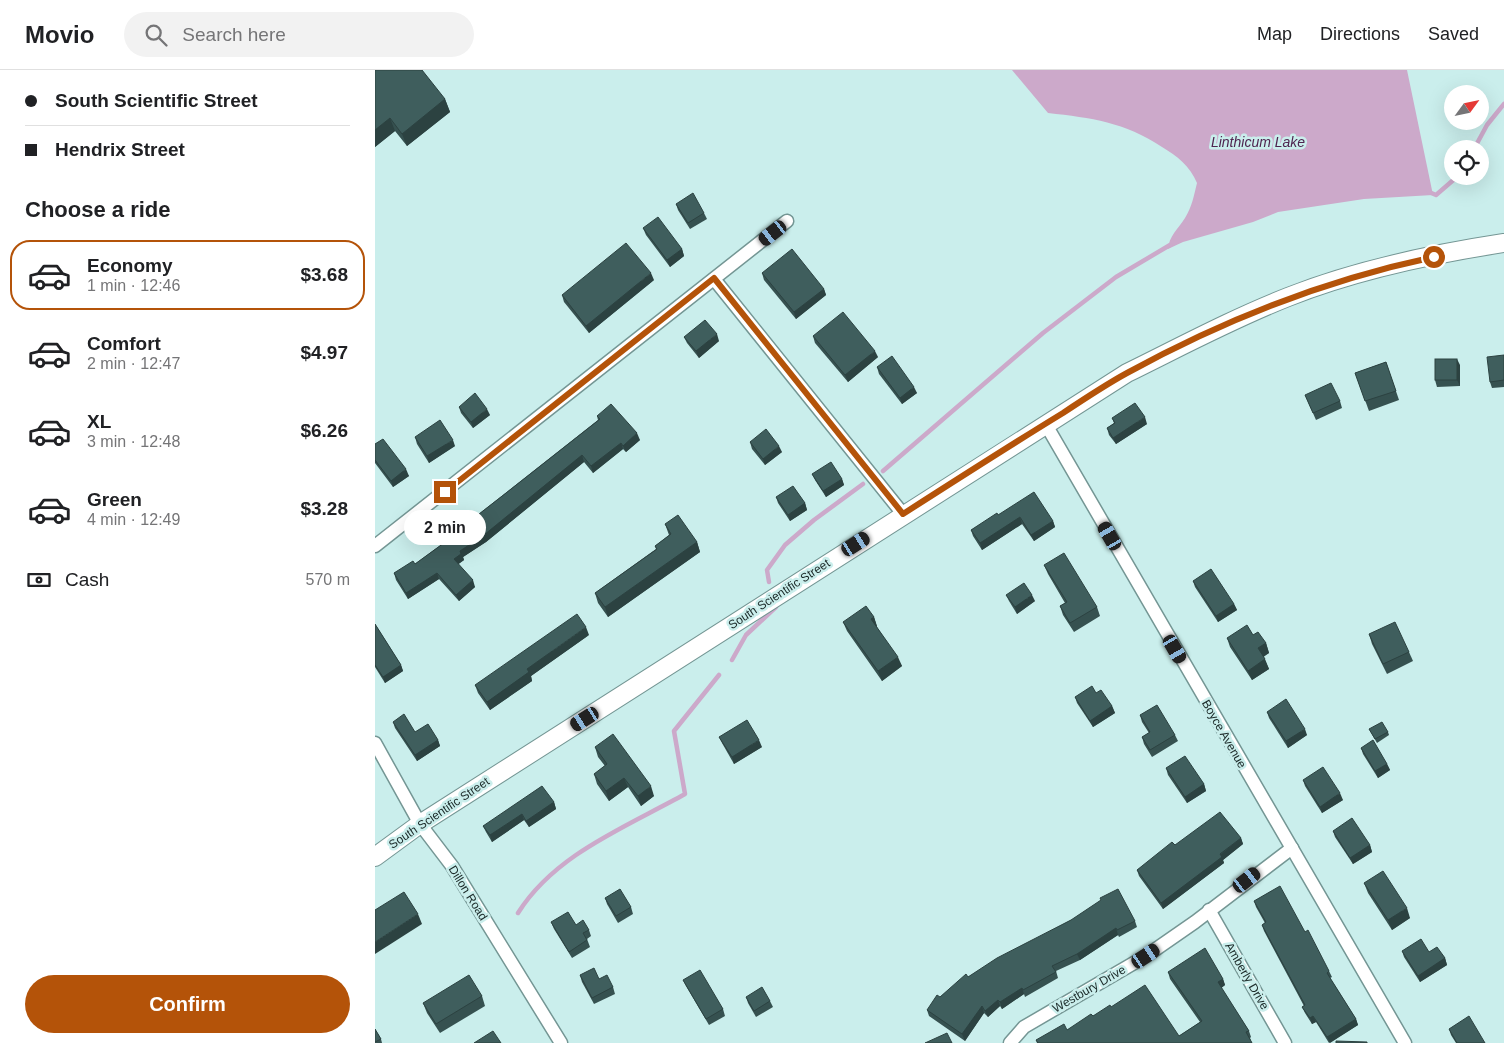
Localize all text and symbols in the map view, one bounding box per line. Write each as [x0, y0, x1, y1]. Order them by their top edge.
search box [124, 12, 474, 57]
text: Movio [25, 21, 94, 48]
icon: search [142, 21, 170, 49]
text: Search here [182, 24, 286, 45]
text: Map [1257, 24, 1292, 44]
text: Directions [1320, 24, 1400, 44]
text: Saved [1428, 24, 1479, 44]
north arrow [1444, 85, 1489, 130]
map controls [1444, 85, 1489, 185]
text: South Scientific Street [55, 90, 258, 111]
water label: Linthicum Lake [1211, 134, 1305, 150]
text: Hendrix Street [55, 139, 185, 160]
button: locate [1444, 140, 1489, 185]
text: Choose a ride [25, 197, 170, 222]
car [756, 218, 789, 248]
route start [1423, 246, 1445, 268]
icon: car [27, 253, 72, 298]
text: Economy [87, 255, 173, 276]
text: $3.68 [300, 264, 348, 285]
text: 1 min · 12:46 [87, 277, 180, 294]
icon: car [27, 331, 72, 376]
text: Comfort [87, 333, 161, 354]
text: $4.97 [300, 342, 348, 363]
text: 2 min · 12:47 [87, 355, 180, 372]
icon: car [27, 409, 72, 454]
text: XL [87, 411, 111, 432]
text: $6.26 [300, 420, 348, 441]
text: 3 min · 12:48 [87, 433, 180, 450]
route end [434, 481, 456, 503]
icon: car [27, 487, 72, 532]
text: Green [87, 489, 142, 510]
text: $3.28 [300, 498, 348, 519]
callout: 2 min [404, 510, 486, 544]
text: 4 min · 12:49 [87, 511, 180, 528]
text: 2 min [424, 519, 466, 536]
car [1096, 519, 1123, 553]
car [839, 530, 872, 558]
street label: South Scientific Street [726, 556, 833, 632]
icon: cash [25, 566, 53, 594]
text: Cash [65, 569, 109, 590]
text: 570 m [306, 571, 350, 588]
car [1161, 632, 1188, 666]
street label: Boyce Avenue [1199, 697, 1249, 771]
car [568, 705, 601, 733]
street label: South Scientific Street [386, 774, 492, 852]
street label: Dillon Road [446, 863, 490, 923]
car [1230, 865, 1263, 895]
street label: Amberly Drive [1222, 940, 1272, 1012]
car [1129, 941, 1162, 971]
street label: Westbury Drive [1050, 962, 1128, 1016]
button: Confirm [25, 975, 350, 1033]

